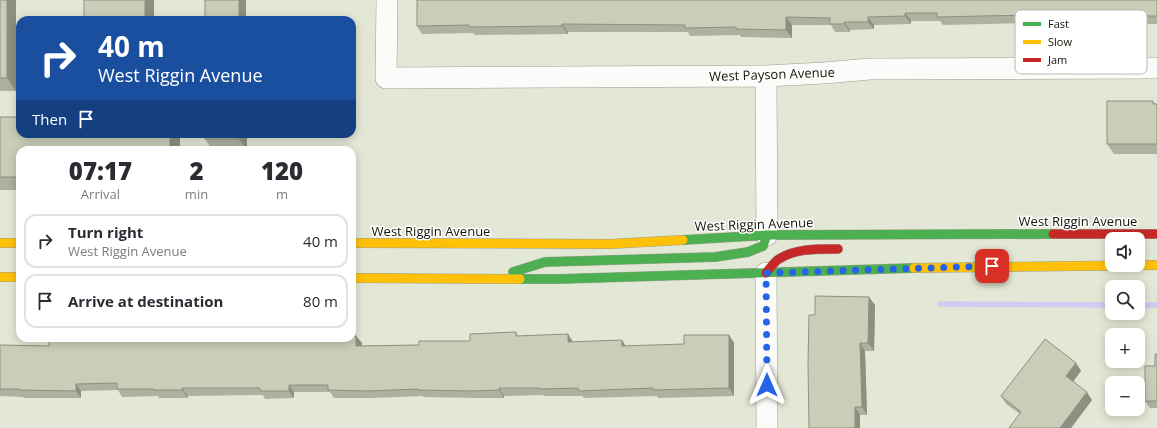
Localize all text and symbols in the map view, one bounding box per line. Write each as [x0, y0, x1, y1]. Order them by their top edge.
legend [1015, 10, 1147, 74]
text: Fast [1048, 16, 1069, 31]
text: 40 m [98, 27, 165, 65]
icon: right [32, 32, 84, 84]
text: Slow [1048, 34, 1072, 49]
text: Jam [1047, 52, 1067, 67]
text: West Riggin Avenue [98, 63, 263, 87]
street label: West Payson Avenue [709, 63, 835, 85]
icon: arrive [75, 108, 97, 130]
text: Then [32, 109, 67, 129]
text: 07:17 [69, 154, 132, 187]
text: 2 [189, 154, 204, 187]
text: 120 [261, 154, 303, 187]
text: Arrival [81, 185, 120, 203]
text: min [185, 185, 208, 203]
text: m [276, 185, 288, 203]
street label: West Riggin Avenue [1019, 212, 1137, 230]
street label: West Riggin Avenue [694, 213, 814, 235]
text: Turn right [68, 222, 143, 242]
street label: West Riggin Avenue [372, 222, 490, 240]
icon: right [34, 230, 56, 252]
text: 40 m [303, 231, 338, 251]
map controls [1105, 232, 1145, 416]
button: sound [1105, 232, 1145, 272]
text: West Riggin Avenue [68, 242, 187, 260]
pin [975, 249, 1009, 283]
icon: arrive [981, 255, 1003, 277]
button: search [1105, 280, 1145, 320]
icon: arrive [34, 290, 56, 312]
text: Arrive at destination [68, 291, 223, 311]
text: 80 m [303, 291, 338, 311]
button: + [1105, 328, 1145, 368]
position arrow [746, 364, 788, 406]
button: − [1105, 376, 1145, 416]

